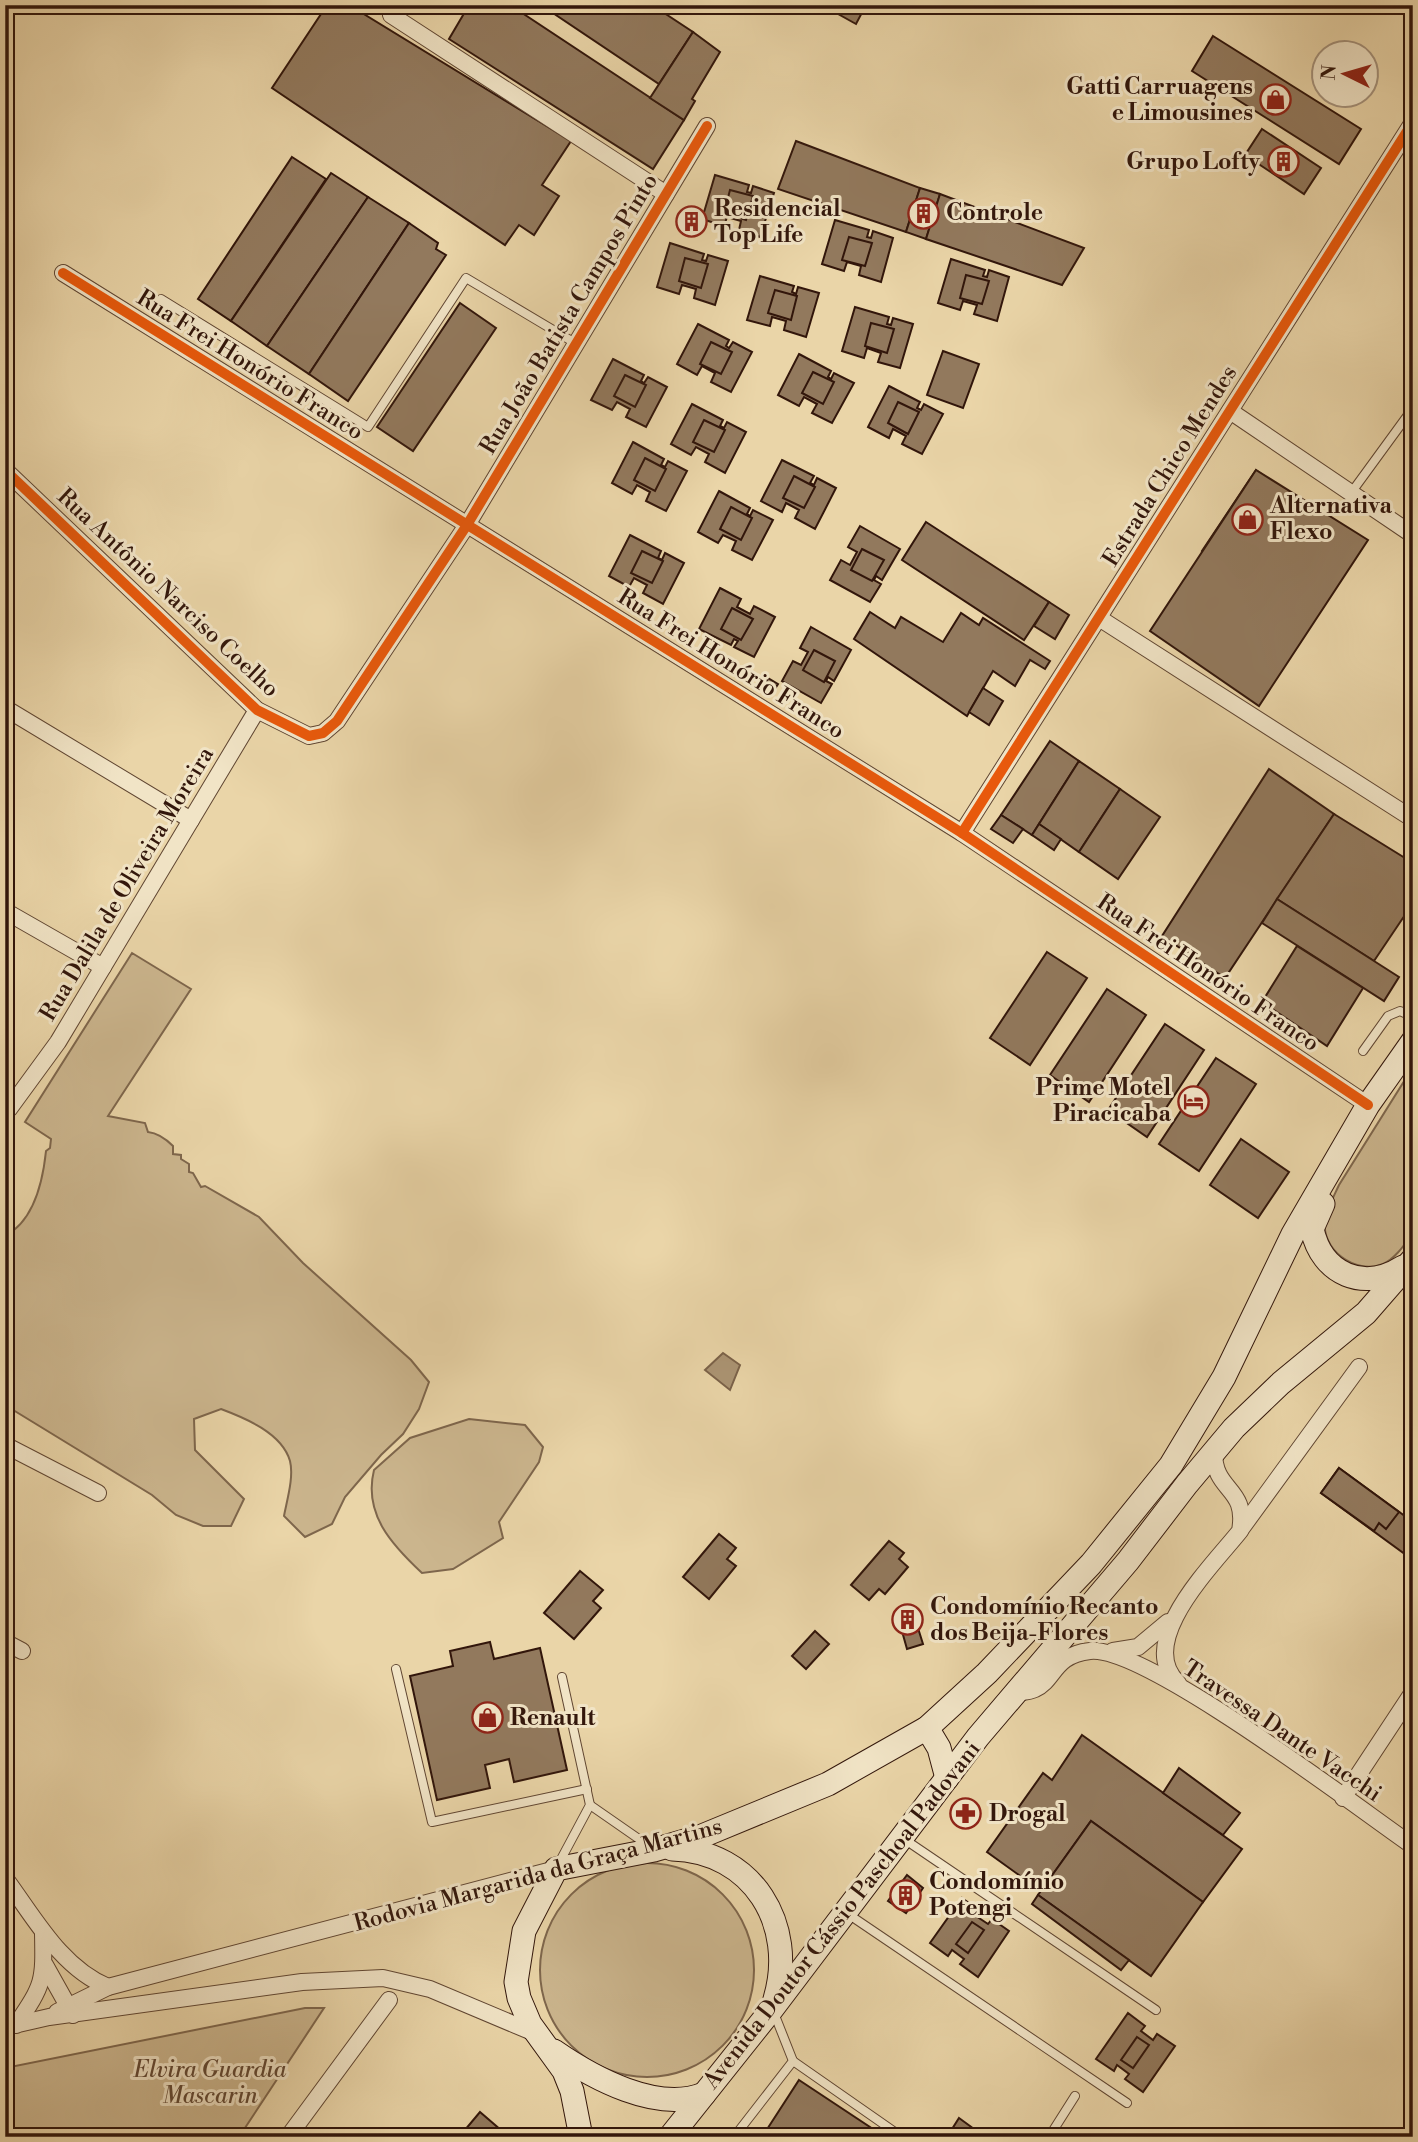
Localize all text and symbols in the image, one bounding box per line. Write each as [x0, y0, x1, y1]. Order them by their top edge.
north arrow [1310, 38, 1380, 108]
text: N [1316, 64, 1342, 81]
place label: Gatti Carruagens e Limousines [1066, 73, 1253, 127]
shop icon: Gatti Carruagens e Limousines [1259, 83, 1293, 117]
building icon: Grupo Lofty [1266, 145, 1300, 179]
place label: Grupo Lofty [1126, 148, 1260, 176]
street label: Rua João Batista Campos Pinto [474, 169, 664, 459]
place label: Residencial Top Life [714, 195, 841, 249]
building icon: Controle [906, 196, 940, 230]
place label: Controle [946, 199, 1043, 227]
building icon: Residencial Top Life [674, 205, 708, 239]
street label: Rua Frei Honório Franco [131, 284, 369, 446]
street label: Estrada Chico Mendes [1097, 360, 1243, 572]
street label: Rua Antônio Narciso Coelho [51, 483, 285, 703]
place label: Alternativa Flexo [1269, 492, 1393, 546]
shop icon: Alternativa Flexo [1230, 502, 1264, 536]
street label: Rua Frei Honório Franco [612, 583, 850, 745]
street label: Rua Dalila de Oliveira Moreira [34, 742, 220, 1026]
street label: Rua Frei Honório Franco [1092, 888, 1324, 1058]
place label: Prime Motel Piracicaba [1035, 1074, 1172, 1128]
hotel icon: Prime Motel Piracicaba [1177, 1084, 1211, 1118]
place label: Condomínio Recanto dos Beija-Flores [930, 1593, 1158, 1647]
building icon: Condomínio Recanto dos Beija-Flores [890, 1603, 924, 1637]
street label: Travessa Dante Vacchi [1177, 1654, 1387, 1808]
shop icon: Renault [470, 1701, 504, 1735]
place label: Renault [510, 1704, 596, 1732]
street label: Avenida Doutor Cássio Paschoal Padovani [697, 1735, 987, 2095]
pharmacy icon: Drogal [949, 1797, 983, 1831]
place label: Drogal [989, 1800, 1066, 1828]
street label: Rodovia Margarida da Graça Martins [351, 1812, 725, 1938]
place label: Condomínio Potengi [929, 1868, 1064, 1922]
building icon: Condomínio Potengi [889, 1878, 923, 1912]
park label: Elvira Guardia Mascarin [133, 2056, 287, 2110]

